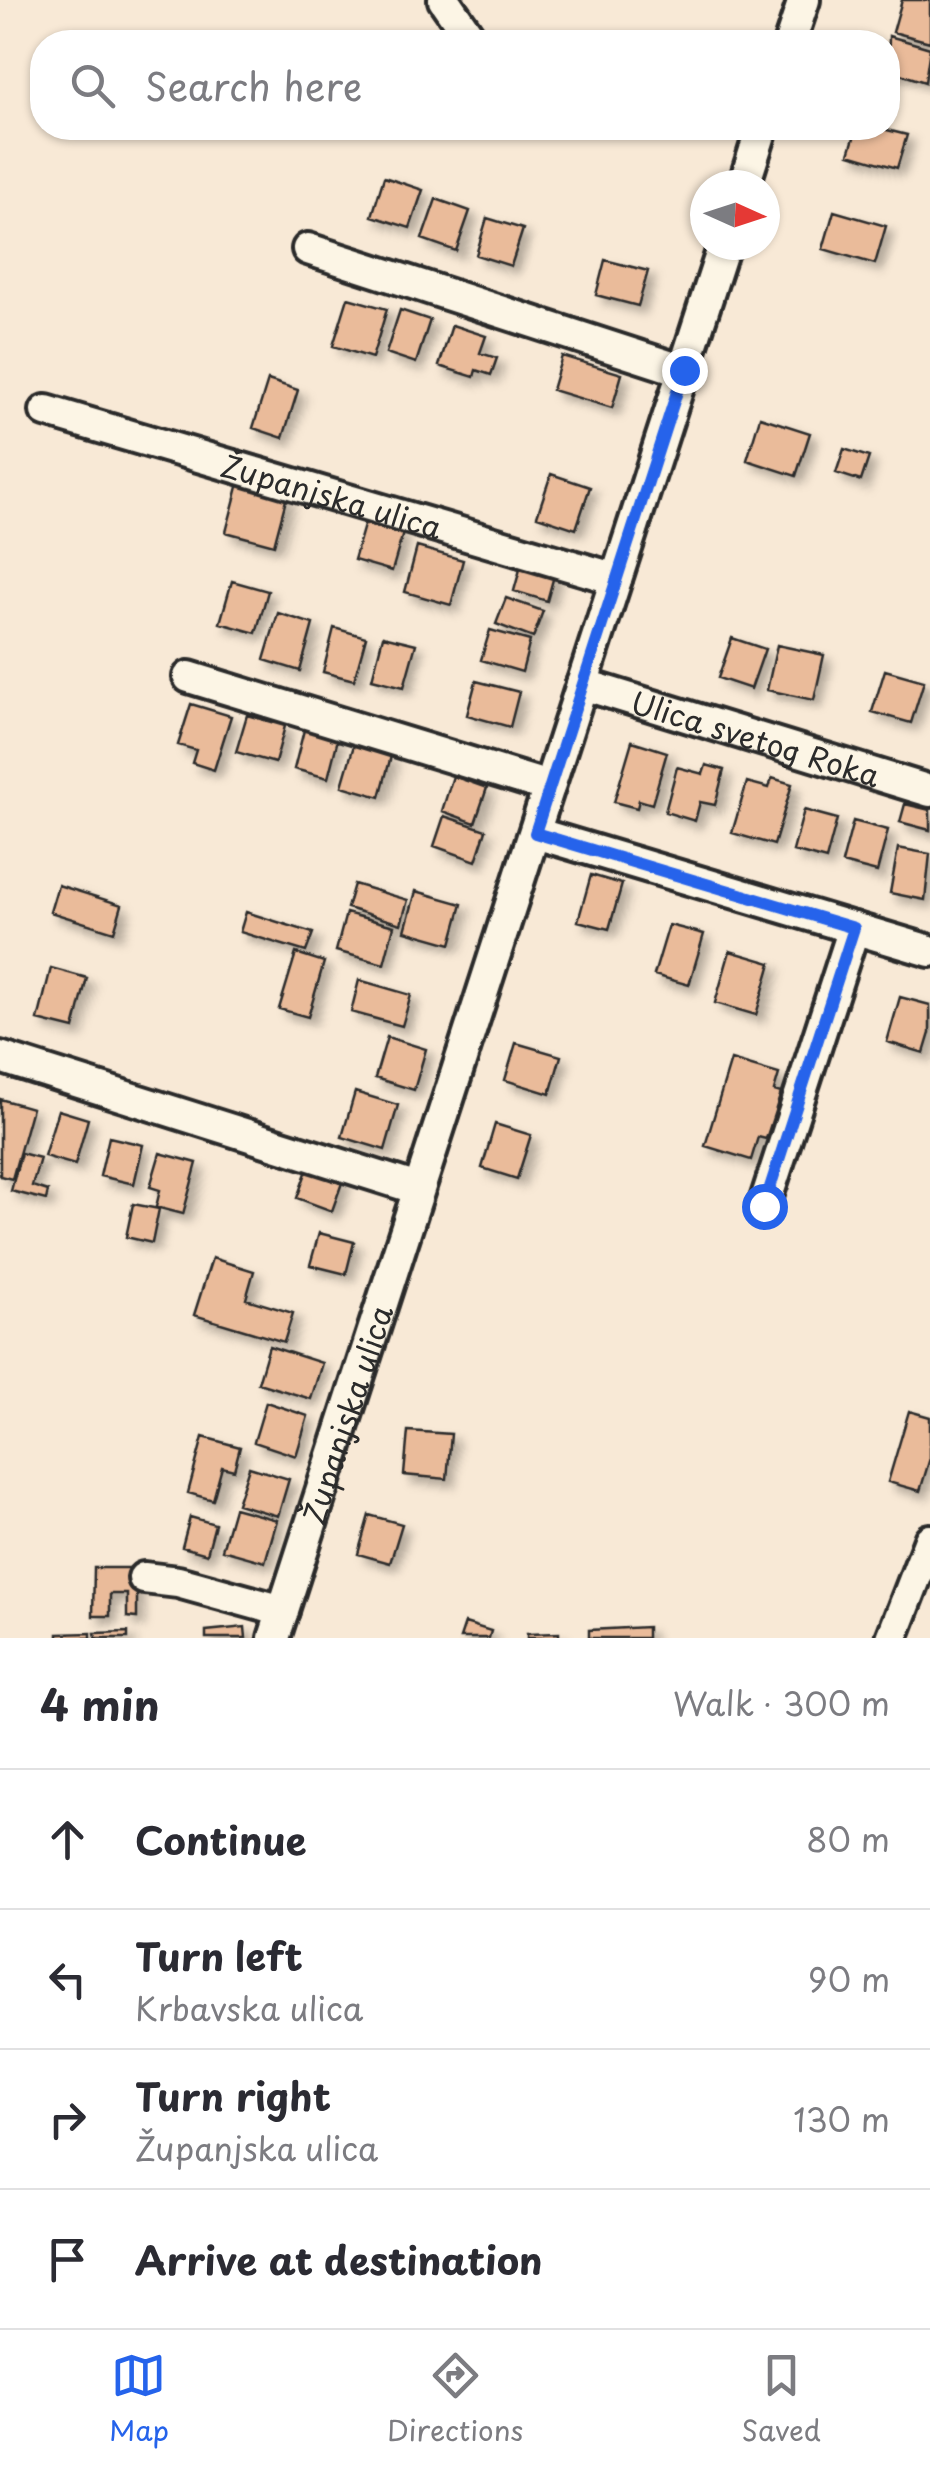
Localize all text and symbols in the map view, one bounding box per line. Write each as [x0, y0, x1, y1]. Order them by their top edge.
search box [30, 30, 900, 140]
text: Search here [145, 57, 362, 114]
icon: search [65, 58, 120, 113]
north arrow [690, 170, 780, 260]
route end [662, 348, 708, 394]
street label: Županjska ulica [216, 441, 448, 549]
street label: Ulica svetog Roka [626, 678, 886, 797]
route start [742, 1184, 788, 1230]
street label: Županjska ulica [290, 1299, 403, 1530]
text: 4 min [40, 1672, 160, 1735]
text: Walk · 300 m [673, 1679, 890, 1727]
text: Continue [135, 1811, 306, 1868]
icon: ahead [40, 1812, 95, 1867]
text: 80 m [806, 1815, 890, 1863]
text: Turn left [135, 1927, 303, 1984]
icon: left [40, 1952, 95, 2007]
text: 90 m [808, 1955, 890, 2003]
text: Krbavska ulica [135, 1984, 363, 2032]
text: Turn right [135, 2067, 331, 2124]
icon: right [40, 2092, 95, 2147]
text: 130 m [793, 2095, 890, 2143]
text: Županjska ulica [135, 2124, 378, 2172]
text: Arrive at destination [135, 2231, 543, 2288]
icon: arrive [40, 2232, 95, 2287]
tab: Map [109, 2348, 169, 2451]
tab: Directions [387, 2348, 523, 2451]
tab: Saved [741, 2348, 821, 2451]

